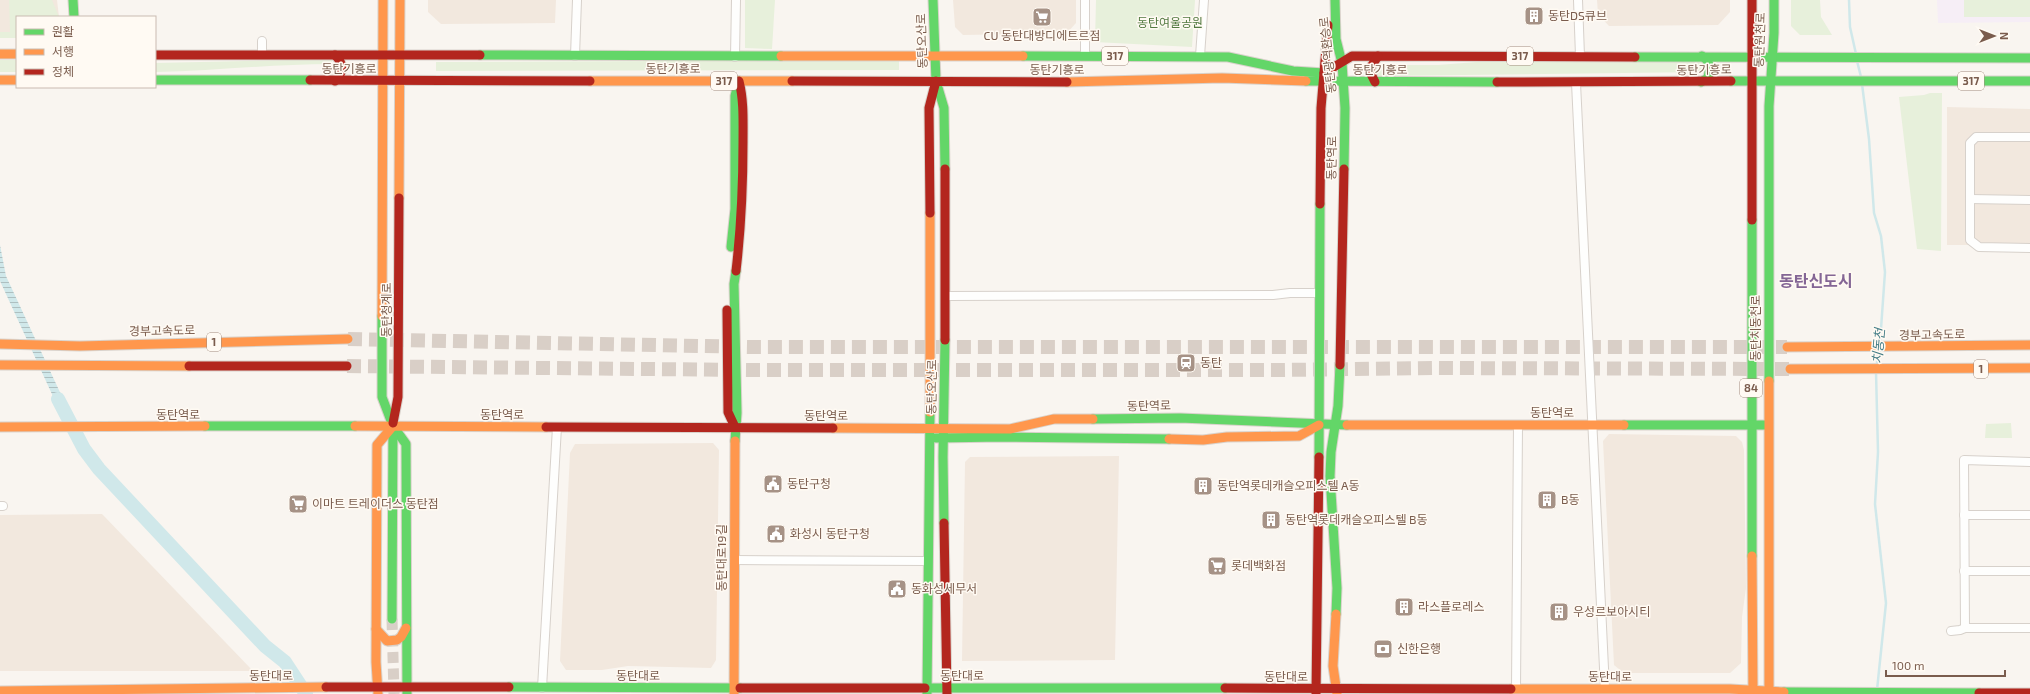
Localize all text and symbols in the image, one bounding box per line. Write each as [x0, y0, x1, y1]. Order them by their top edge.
building icon: 동탄DS큐브 [1523, 5, 1545, 27]
supermarket icon: CU 동탄대방디에트르점 [1031, 6, 1053, 28]
place label: 동탄DS큐브 [1548, 8, 1607, 22]
street label: 동탄원천로 [1751, 12, 1767, 68]
street label: 동탄오산로 [913, 13, 929, 69]
park label: 동탄여울공원 [1137, 15, 1203, 29]
legend [16, 16, 156, 88]
street label: 동탄광역환승로 [1316, 16, 1338, 94]
north arrow [1974, 16, 2014, 56]
text: 원활 [52, 24, 74, 38]
place label: CU 동탄대방디에트르점 [984, 28, 1100, 42]
text: N [1998, 32, 2011, 40]
text: 서행 [52, 44, 74, 58]
road number: 317 [1102, 47, 1128, 65]
road number: 317 [1507, 47, 1533, 65]
street label: 동탄기흥로 [321, 61, 377, 75]
street label: 동탄기흥로 [645, 61, 701, 75]
street label: 동탄기흥로 [1029, 62, 1085, 76]
street label: 동탄기흥로 [1352, 62, 1408, 76]
street label: 동탄기흥로 [1676, 62, 1732, 76]
text: 정체 [52, 64, 74, 78]
road number: 317 [711, 72, 737, 90]
road number: 317 [1958, 72, 1984, 90]
street label: 동탄역로 [1324, 136, 1338, 180]
district label: 동탄신도시 [1779, 271, 1853, 290]
street label: 동탄청계로 [379, 282, 393, 338]
street label: 동탄치동천로 [1748, 295, 1762, 361]
street label: 경부고속도로 [129, 322, 195, 338]
water label: 치동천 [1868, 326, 1888, 365]
street label: 경부고속도로 [1899, 326, 1965, 342]
road number: 1 [207, 333, 221, 351]
station icon: 동탄 [1175, 352, 1197, 374]
place label: 동탄 [1200, 355, 1222, 369]
street label: 동탄오산로 [924, 359, 938, 415]
road number: 1 [1974, 360, 1988, 378]
road number: 84 [1740, 379, 1762, 397]
street label: 동탄역로 [1127, 398, 1171, 412]
street label: 동탄역로 [1530, 405, 1574, 419]
street label: 동탄역로 [156, 407, 200, 421]
street label: 동탄역로 [480, 407, 524, 421]
street label: 동탄역로 [804, 408, 848, 422]
public building icon: 동탄구청 [762, 473, 784, 495]
building icon: 동탄역롯데캐슬오피스텔 A동 [1192, 475, 1214, 497]
place label: 동탄구청 [787, 476, 831, 490]
place label: 동탄역롯데캐슬오피스텔 A동 [1217, 478, 1360, 492]
building icon: B동 [1536, 489, 1558, 511]
place label: B동 [1561, 492, 1579, 506]
supermarket icon: 이마트 트레이더스 동탄점 [287, 493, 309, 515]
place label: 이마트 트레이더스 동탄점 [312, 496, 439, 510]
building icon: 동탄역롯데캐슬오피스텔 B동 [1260, 509, 1282, 531]
place label: 동탄역롯데캐슬오피스텔 B동 [1285, 512, 1428, 526]
public building icon: 화성시 동탄구청 [765, 523, 787, 545]
street label: 동탄대로19길 [714, 525, 728, 591]
place label: 화성시 동탄구청 [790, 526, 870, 540]
supermarket icon: 롯데백화점 [1206, 555, 1228, 577]
place label: 롯데백화점 [1231, 558, 1286, 572]
public building icon: 동화성세무서 [886, 578, 908, 600]
place label: 동화성세무서 [911, 581, 977, 595]
building icon: 라스플로레스 [1393, 596, 1415, 618]
place label: 라스플로레스 [1418, 599, 1484, 613]
building icon: 우성르보아시티 [1548, 601, 1570, 623]
place label: 우성르보아시티 [1573, 604, 1650, 618]
bank icon: 신한은행 [1372, 638, 1394, 660]
place label: 신한은행 [1397, 641, 1441, 655]
scale bar [1886, 652, 2005, 678]
text: 100 m [1892, 658, 1924, 672]
street label: 동탄대로 [249, 668, 293, 682]
street label: 동탄대로 [616, 668, 660, 682]
street label: 동탄대로 [940, 668, 984, 682]
street label: 동탄대로 [1264, 669, 1308, 683]
street label: 동탄대로 [1588, 669, 1632, 683]

